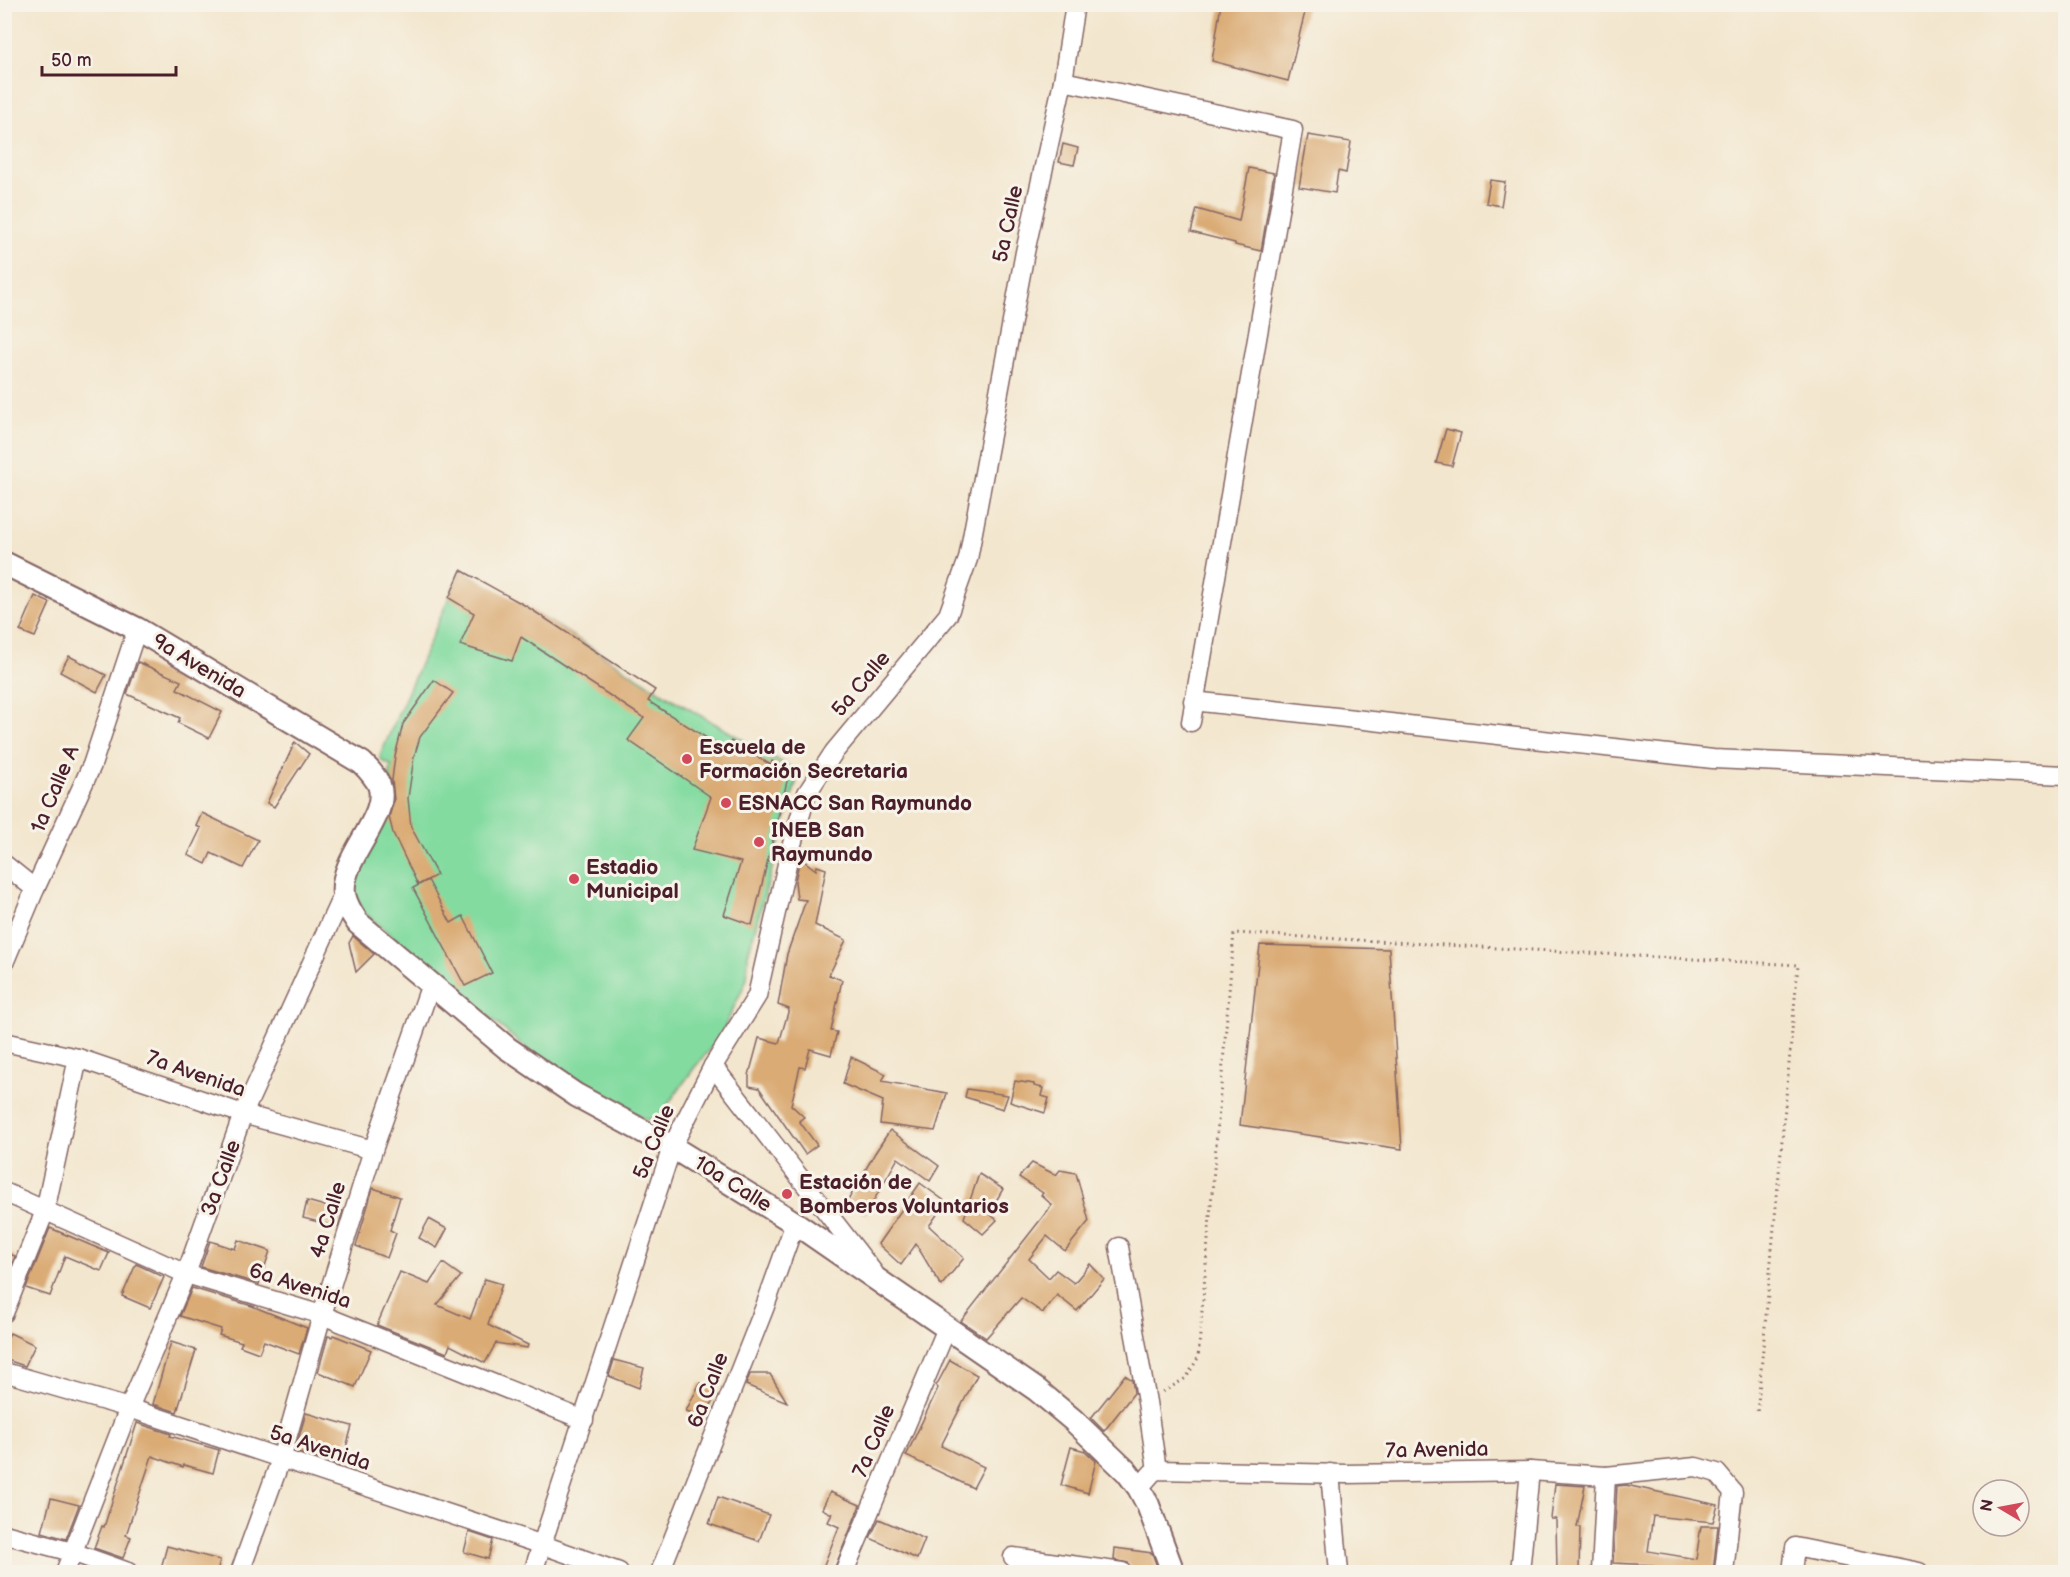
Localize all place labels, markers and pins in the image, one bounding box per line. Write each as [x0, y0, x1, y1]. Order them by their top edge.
place label: Escuela de Formación Secretaria [699, 735, 908, 784]
marker: Escuela de Formación Secretaria [680, 752, 694, 766]
place label: ESNACC San Raymundo [738, 791, 972, 816]
marker: ESNACC San Raymundo [719, 796, 733, 810]
place label: INEB San Raymundo [771, 818, 873, 867]
marker: INEB San Raymundo [752, 835, 766, 849]
place label: Estadio Municipal [586, 855, 679, 904]
marker: Estadio Municipal [567, 872, 581, 886]
place label: Estación de Bomberos Voluntarios [799, 1170, 1009, 1219]
marker: Estación de Bomberos Voluntarios [780, 1187, 794, 1201]

